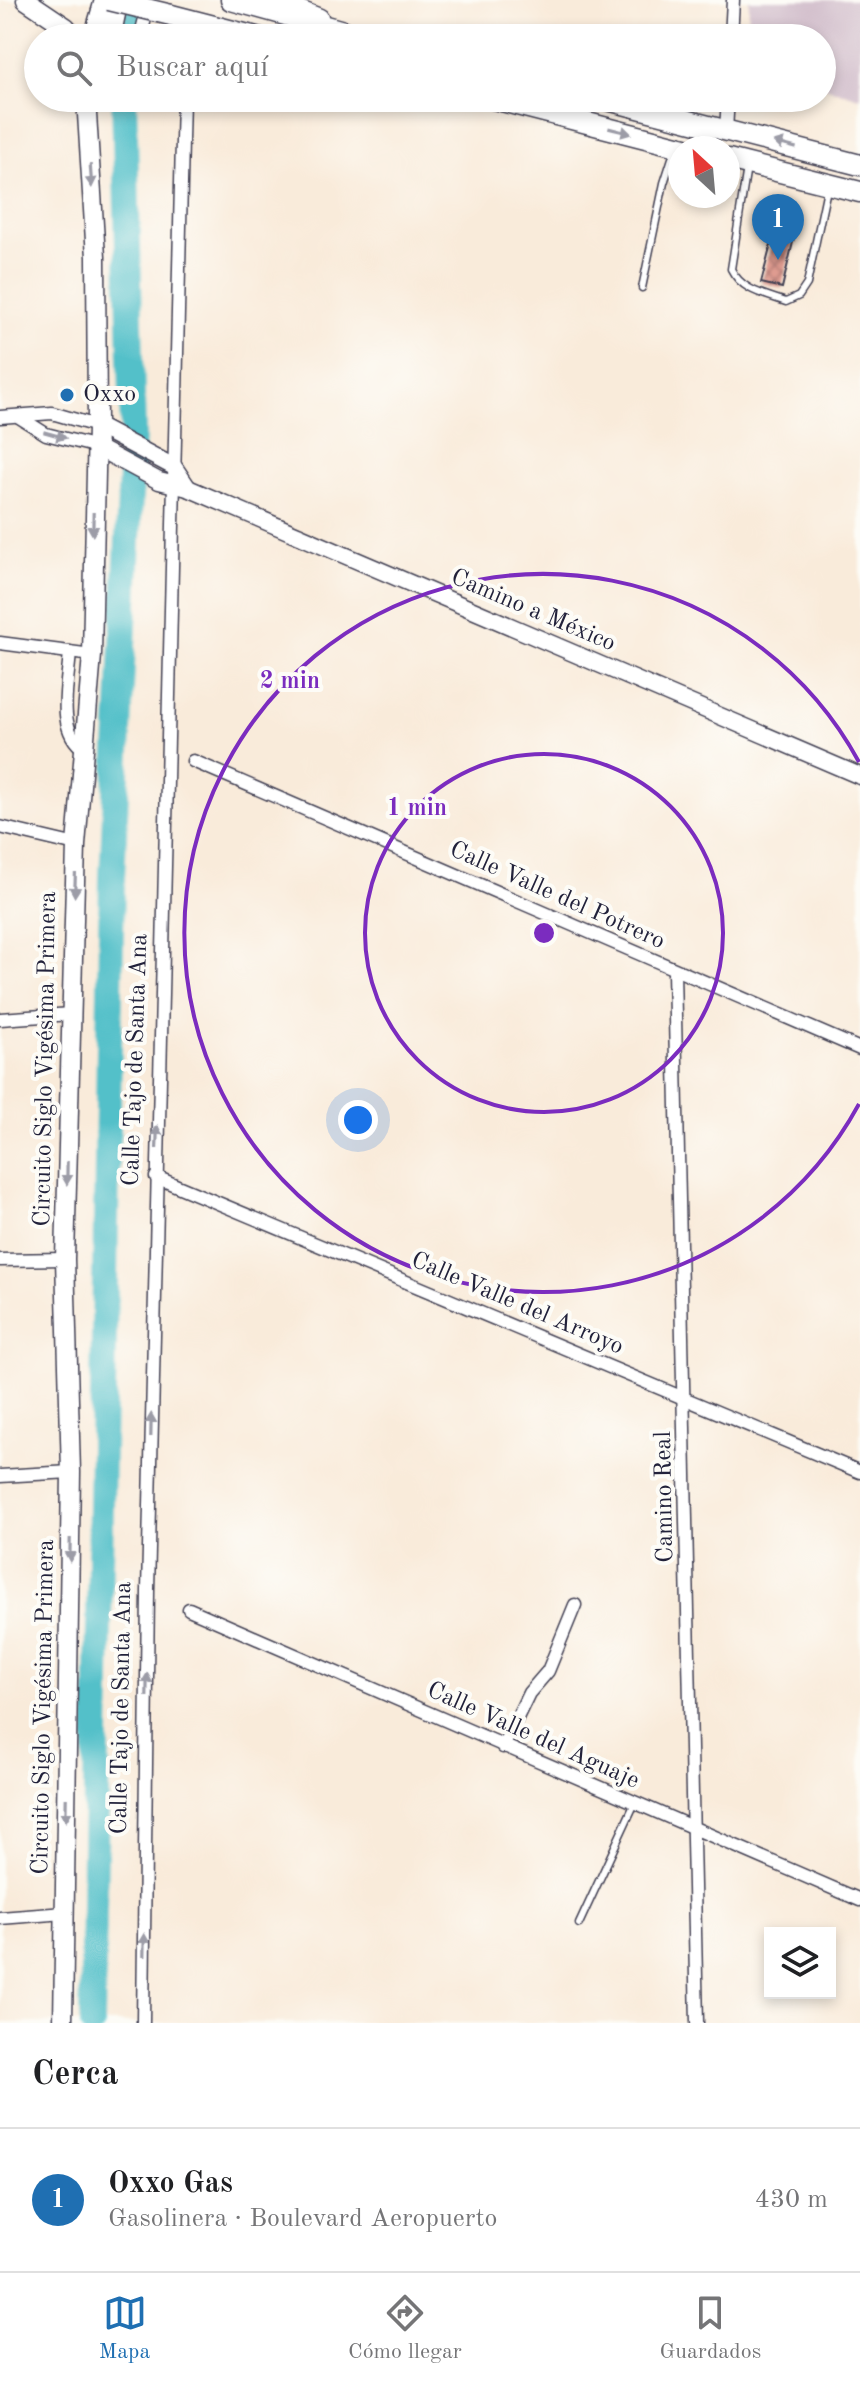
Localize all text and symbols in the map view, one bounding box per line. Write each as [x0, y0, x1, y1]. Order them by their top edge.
search box [24, 24, 836, 112]
icon: search [52, 46, 96, 90]
text: Buscar aquí [116, 53, 268, 83]
one-way arrow [608, 126, 633, 138]
north arrow [668, 136, 740, 208]
one-way arrow [772, 139, 797, 151]
one-way arrow [85, 164, 98, 189]
pin: 1 [752, 194, 804, 260]
place label: Oxxo [83, 383, 136, 407]
marker: Oxxo [58, 386, 76, 404]
one-way arrow [44, 429, 68, 442]
one-way arrow [87, 512, 100, 537]
street label: Camino a México [447, 566, 619, 656]
text: 2 min [260, 670, 320, 694]
text: 1 min [387, 797, 447, 821]
street label: Calle Valle del Potrero [446, 838, 668, 954]
one-way arrow [68, 873, 81, 898]
street label: Circuito Siglo Vigésima Primera [31, 891, 61, 1227]
centre of rings [530, 919, 558, 947]
street label: Calle Tajo de Santa Ana [120, 933, 152, 1187]
your location [338, 1100, 378, 1140]
one-way arrow [151, 1124, 164, 1149]
one-way arrow [61, 1161, 74, 1186]
street label: Calle Valle del Arroyo [407, 1248, 627, 1360]
one-way arrow [145, 1412, 157, 1437]
street label: Camino Real [652, 1431, 678, 1563]
one-way arrow [64, 1538, 76, 1563]
street label: Circuito Siglo Vigésima Primera [29, 1539, 59, 1875]
street label: Calle Tajo de Santa Ana [108, 1581, 136, 1835]
one-way arrow [140, 1672, 153, 1697]
street label: Calle Valle del Aguaje [423, 1678, 643, 1794]
one-way arrow [60, 1798, 72, 1823]
map controls [764, 1927, 836, 1999]
button: layers [764, 1927, 836, 1999]
one-way arrow [138, 1932, 150, 1957]
text: Cerca [32, 2058, 118, 2092]
text: Oxxo Gas [108, 2169, 233, 2199]
text: 1 [50, 2187, 66, 2213]
text: 430 m [755, 2187, 828, 2213]
text: Gasolinera · Boulevard Aeropuerto [108, 2206, 497, 2232]
tab: Mapa [99, 2291, 150, 2366]
tab: Cómo llegar [348, 2291, 462, 2366]
tab: Guardados [659, 2291, 761, 2366]

